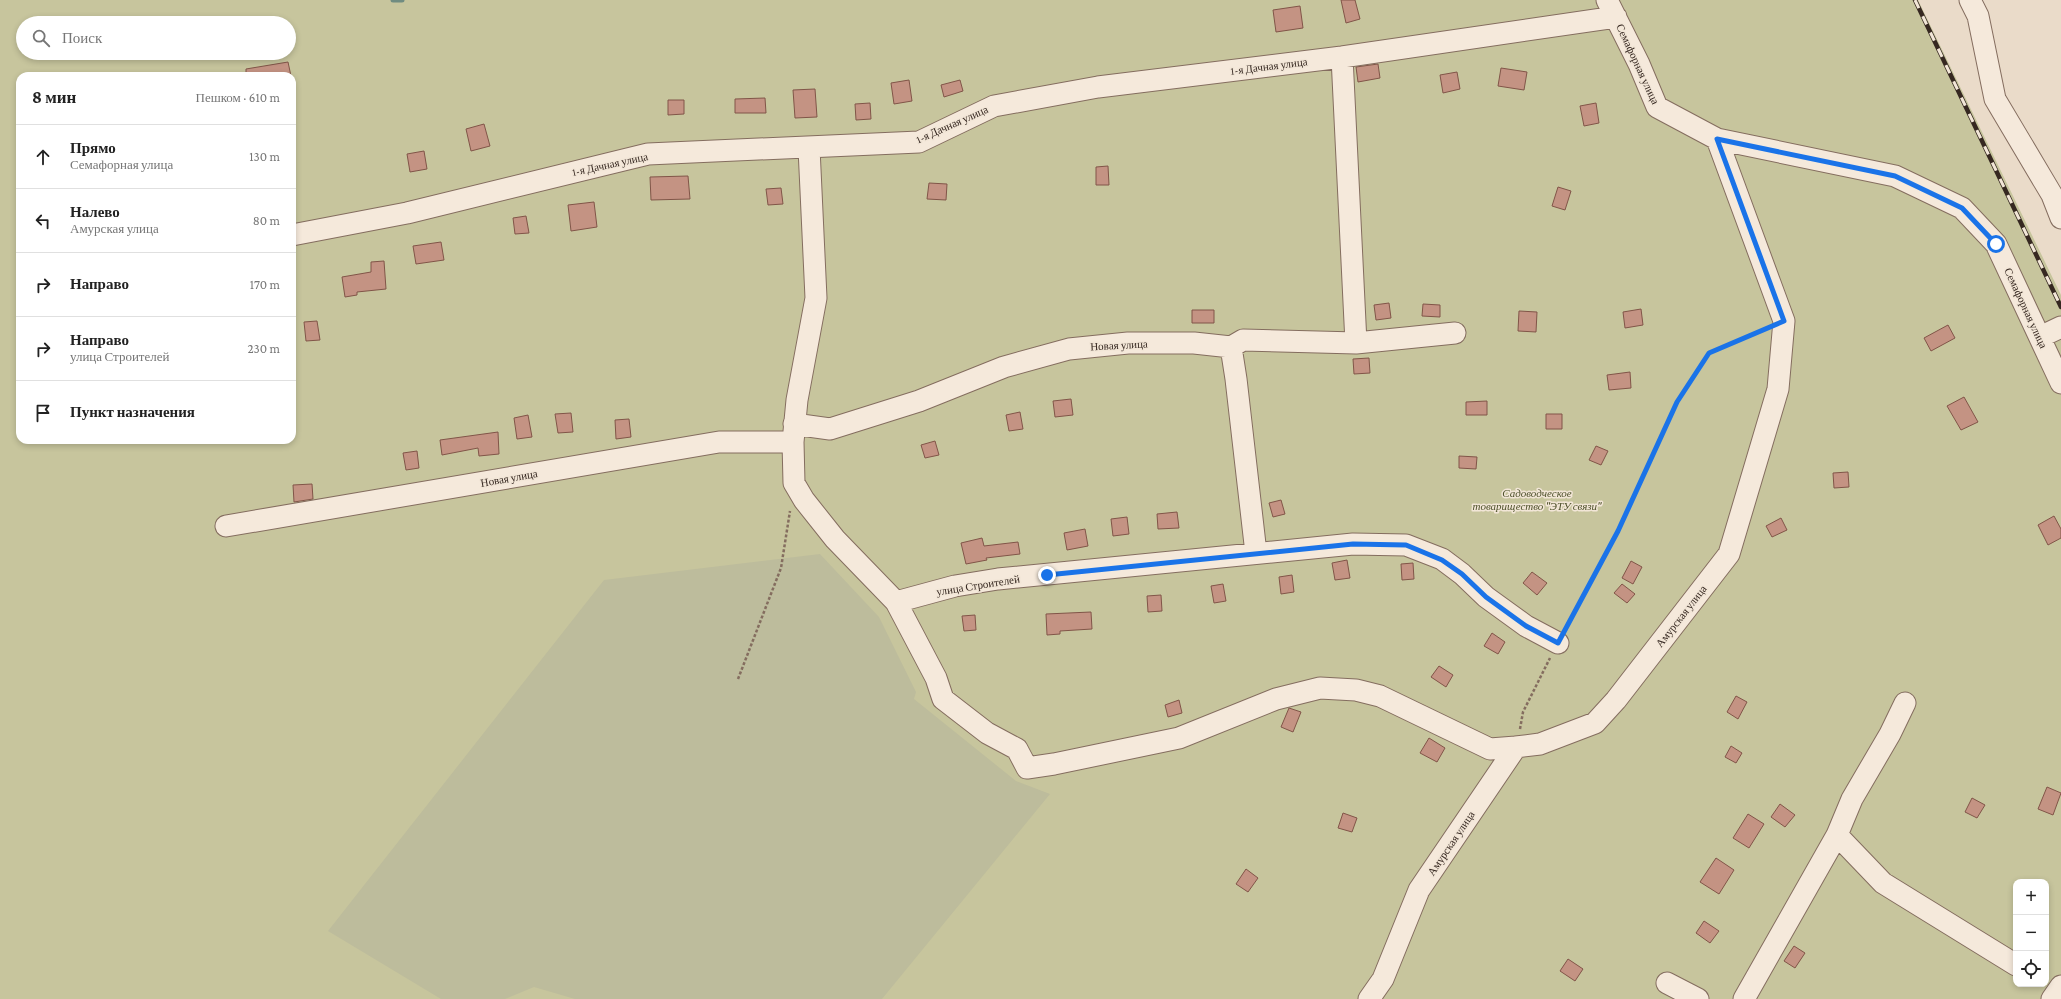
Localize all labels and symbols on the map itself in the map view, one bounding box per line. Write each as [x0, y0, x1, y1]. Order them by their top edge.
street label: Семафорная улица [1614, 22, 1662, 106]
street label: 1-я Дачная улица [1230, 55, 1308, 77]
street label: 1-я Дачная улица [914, 103, 990, 145]
street label: 1-я Дачная улица [571, 150, 649, 178]
route start [1987, 235, 2005, 253]
street label: Семафорная улица [2002, 266, 2050, 350]
street label: Новая улица [1090, 337, 1148, 353]
street label: Новая улица [480, 467, 539, 489]
park label: Садоводческое товарищество "ЭТУ связи" [1472, 487, 1602, 512]
route end [1038, 566, 1056, 584]
street label: улица Строителей [935, 572, 1021, 598]
street label: Амурская улица [1653, 583, 1709, 649]
street label: Амурская улица [1425, 808, 1477, 878]

